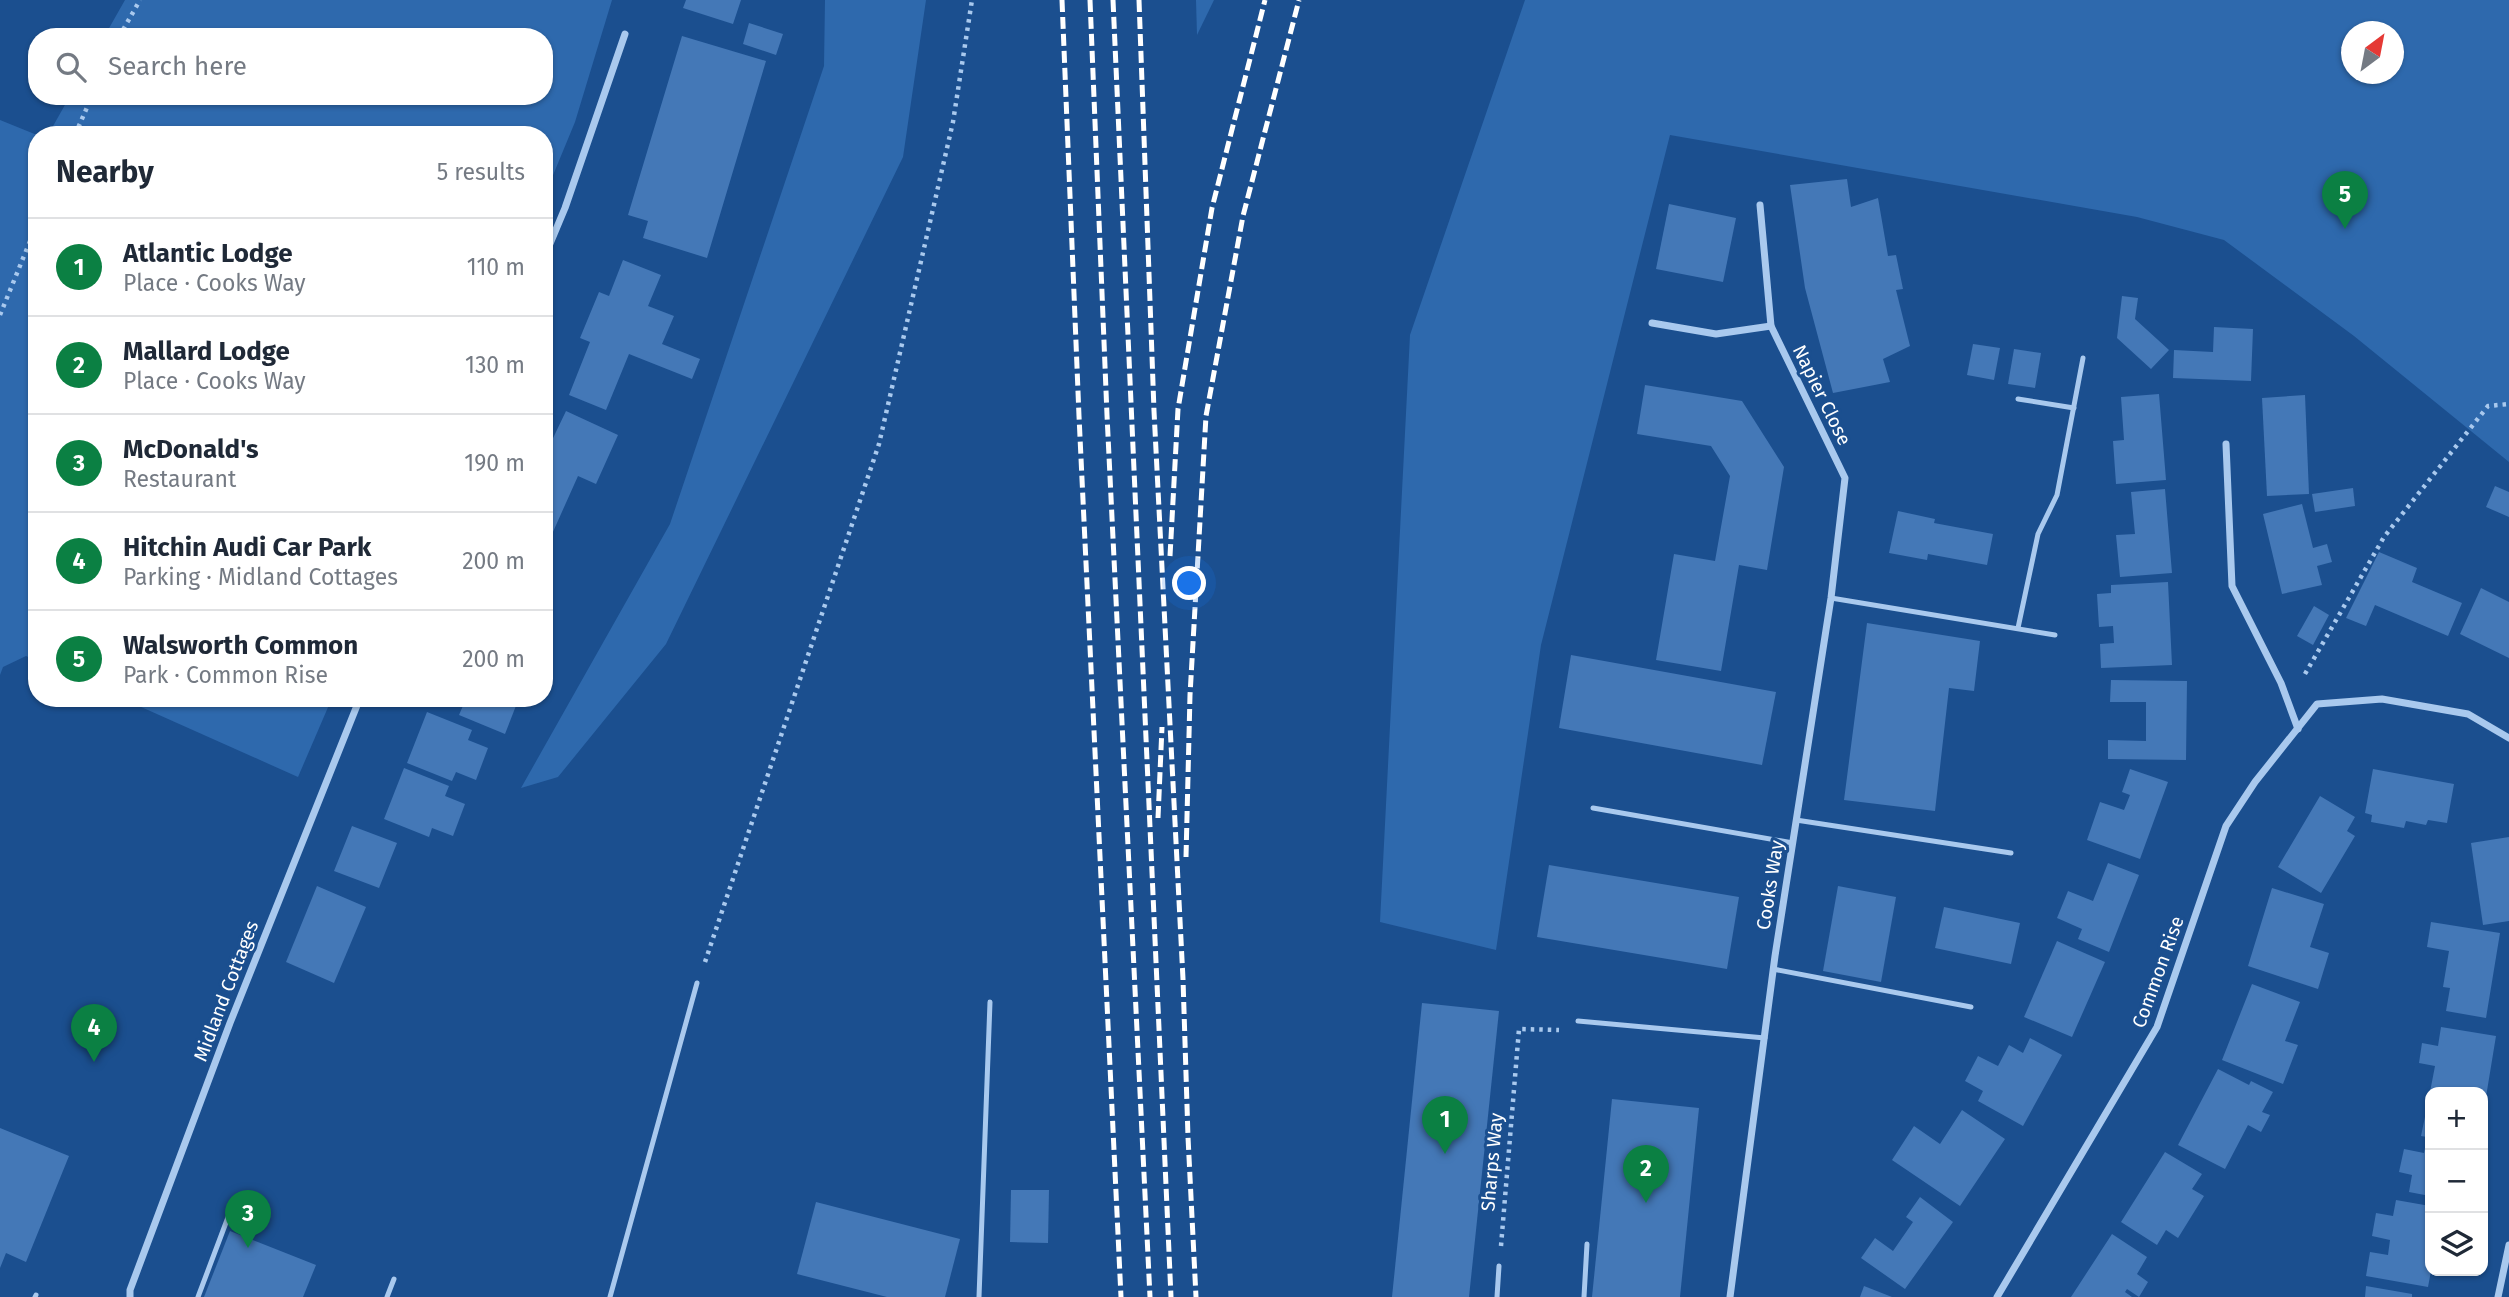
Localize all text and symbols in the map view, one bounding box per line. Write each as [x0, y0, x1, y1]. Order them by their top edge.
north arrow [2341, 21, 2404, 84]
search box [28, 28, 553, 105]
icon: search [52, 48, 90, 86]
text: Search here [108, 51, 247, 82]
text: Nearby [56, 154, 154, 190]
text: 5 results [437, 158, 525, 186]
pin: 5 [2322, 171, 2368, 229]
text: Atlantic Lodge [123, 238, 293, 269]
text: 1 [74, 253, 84, 281]
text: 110 m [467, 253, 525, 281]
text: Place · Cooks Way [123, 269, 306, 297]
text: Mallard Lodge [123, 336, 290, 367]
street label: Napier Close [1788, 341, 1856, 449]
text: 2 [73, 351, 85, 379]
text: 130 m [465, 351, 525, 379]
text: Place · Cooks Way [123, 367, 306, 395]
text: McDonald's [123, 434, 259, 465]
text: 3 [73, 449, 85, 477]
text: 190 m [464, 449, 525, 477]
text: Restaurant [123, 465, 236, 493]
text: Hitchin Audi Car Park [123, 532, 371, 563]
text: 4 [73, 547, 86, 575]
text: 200 m [462, 547, 525, 575]
text: Parking · Midland Cottages [123, 563, 398, 591]
your location [1172, 566, 1206, 600]
text: Walsworth Common [123, 630, 358, 661]
text: 5 [73, 645, 85, 673]
text: 200 m [462, 645, 525, 673]
text: Park · Common Rise [123, 661, 328, 689]
street label: Cooks Way [1752, 838, 1789, 932]
street label: Common Rise [2127, 913, 2189, 1031]
street label: Midland Cottages [189, 917, 263, 1065]
pin: 4 [71, 1004, 117, 1062]
map controls [2425, 1087, 2488, 1276]
button: + [2425, 1087, 2488, 1150]
pin: 1 [1422, 1096, 1468, 1154]
street label: Sharps Way [1476, 1111, 1508, 1212]
pin: 2 [1623, 1145, 1669, 1203]
button: − [2425, 1150, 2488, 1213]
pin: 3 [225, 1190, 271, 1248]
button: layers [2425, 1213, 2488, 1276]

